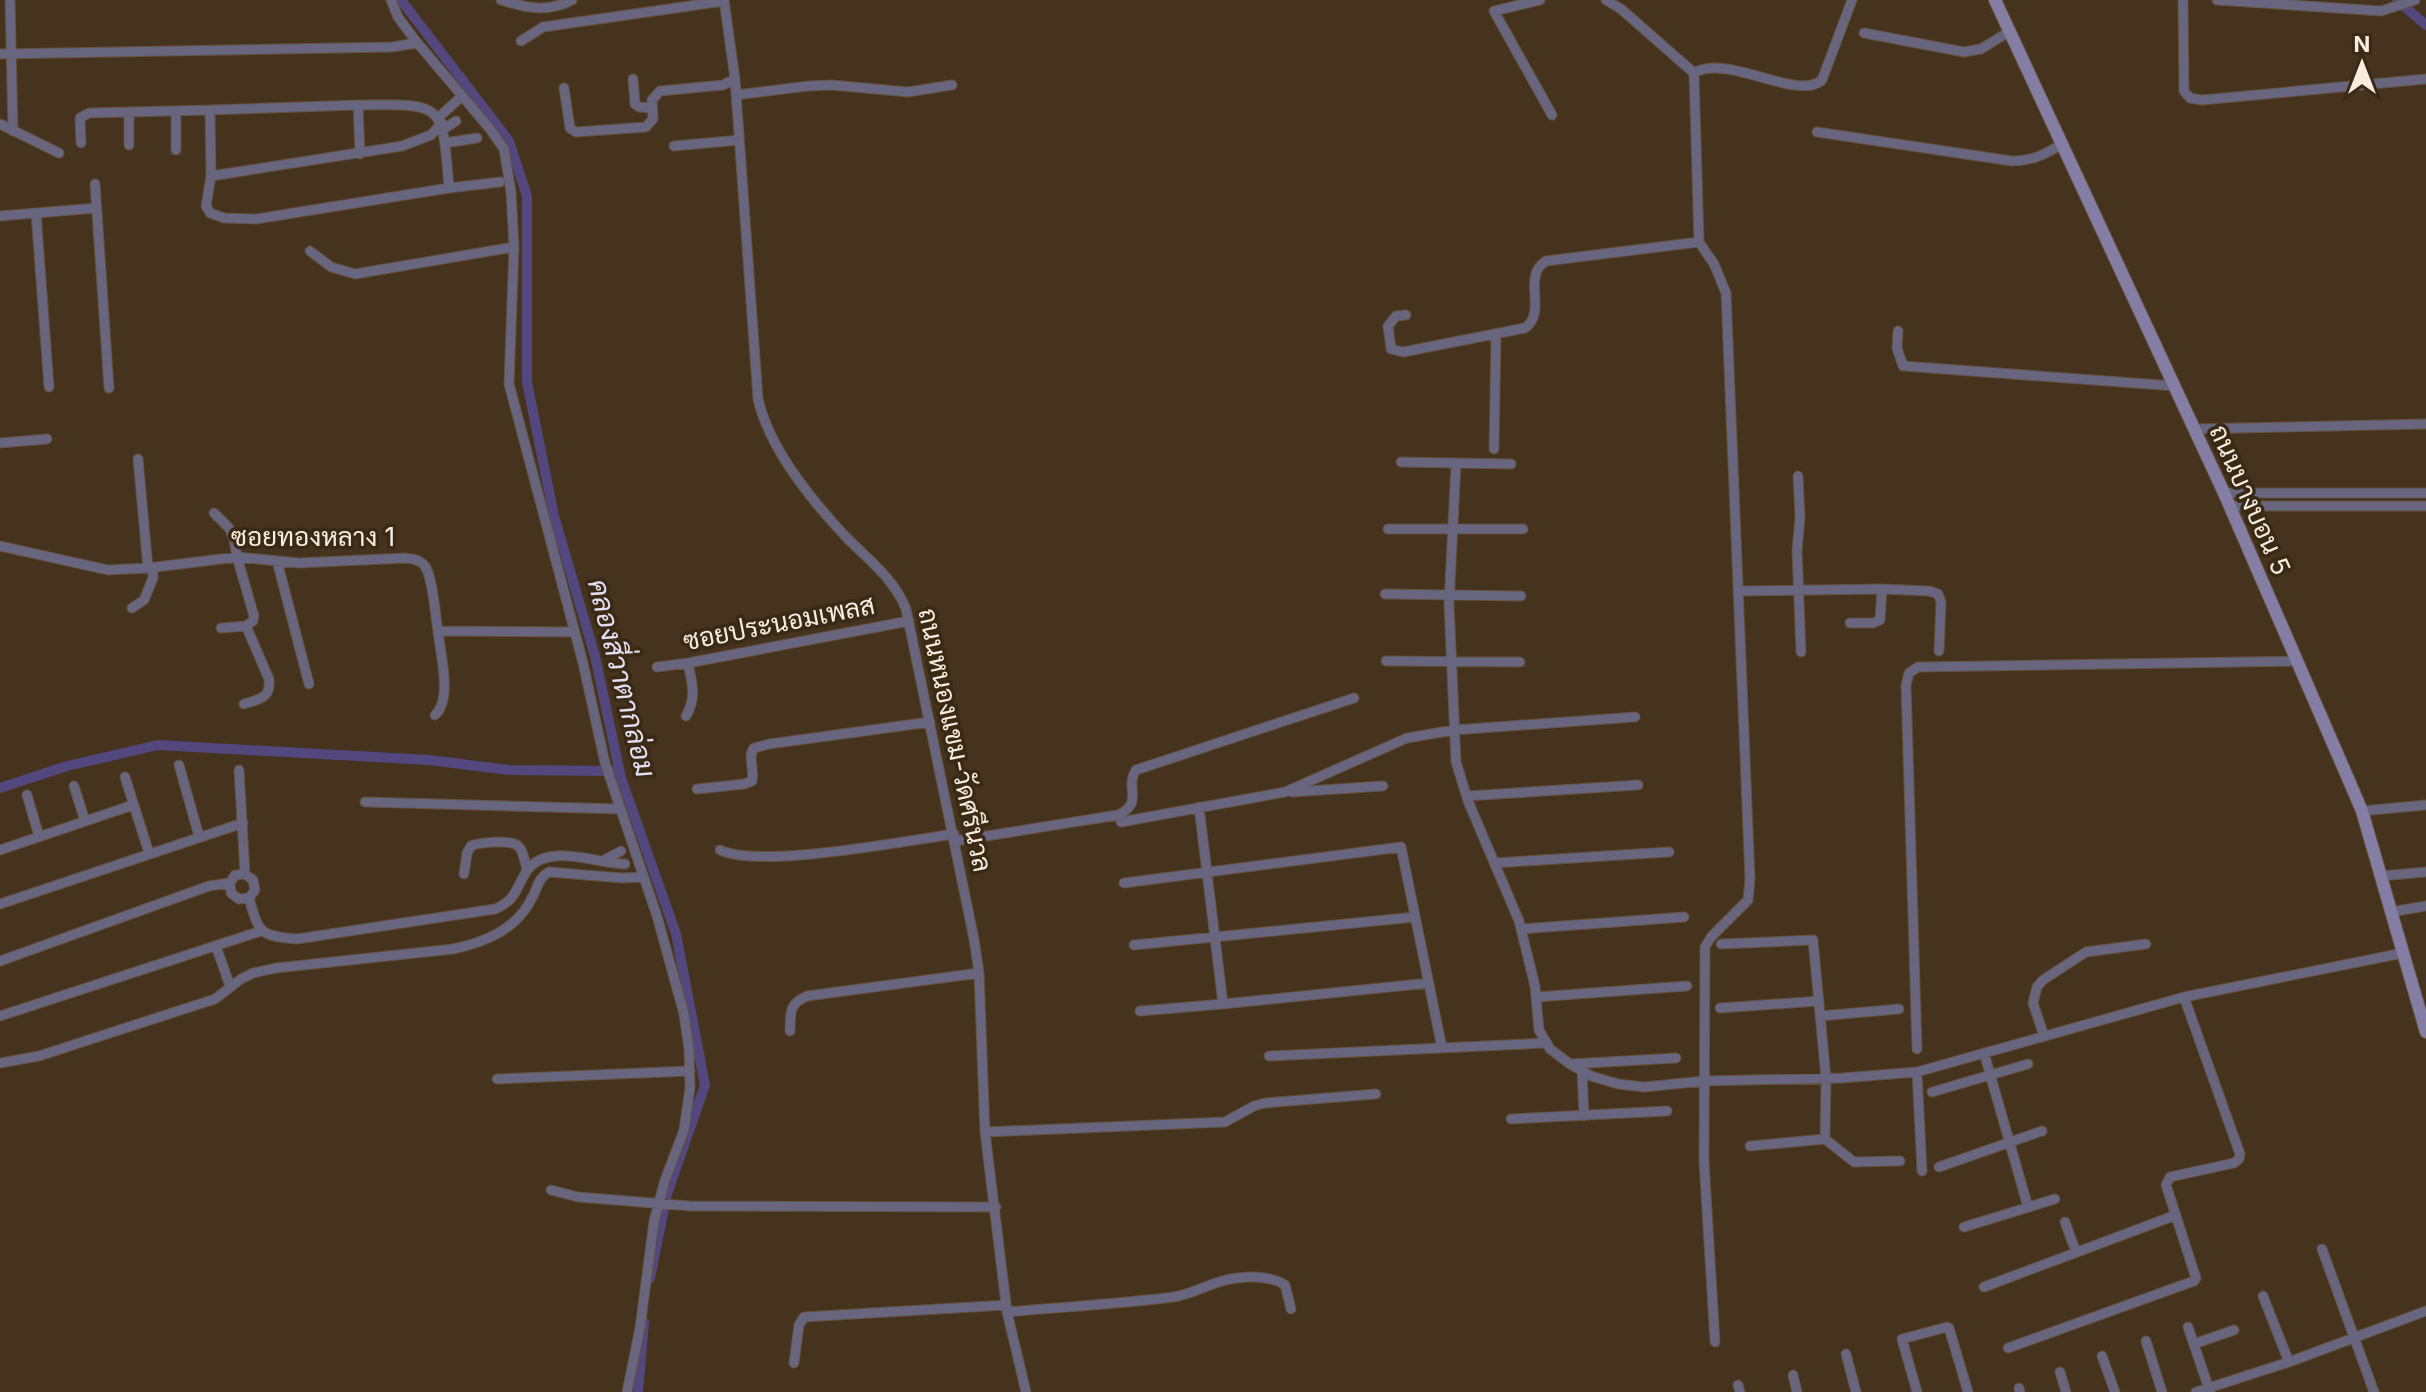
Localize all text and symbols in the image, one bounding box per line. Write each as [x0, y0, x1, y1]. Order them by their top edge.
north arrow [2322, 24, 2402, 104]
text: N [2354, 31, 2370, 57]
street label: ถนนบางบอน 5 [2204, 420, 2297, 580]
street label: ซอยทองหลาง 1 [231, 521, 395, 552]
water label: คลองสี่วาตากล่อม [581, 574, 670, 781]
street label: ซอยประนอมเพลส [681, 589, 877, 656]
street label: ถนนหนองแขม-วัดศรีนวล [912, 605, 999, 875]

